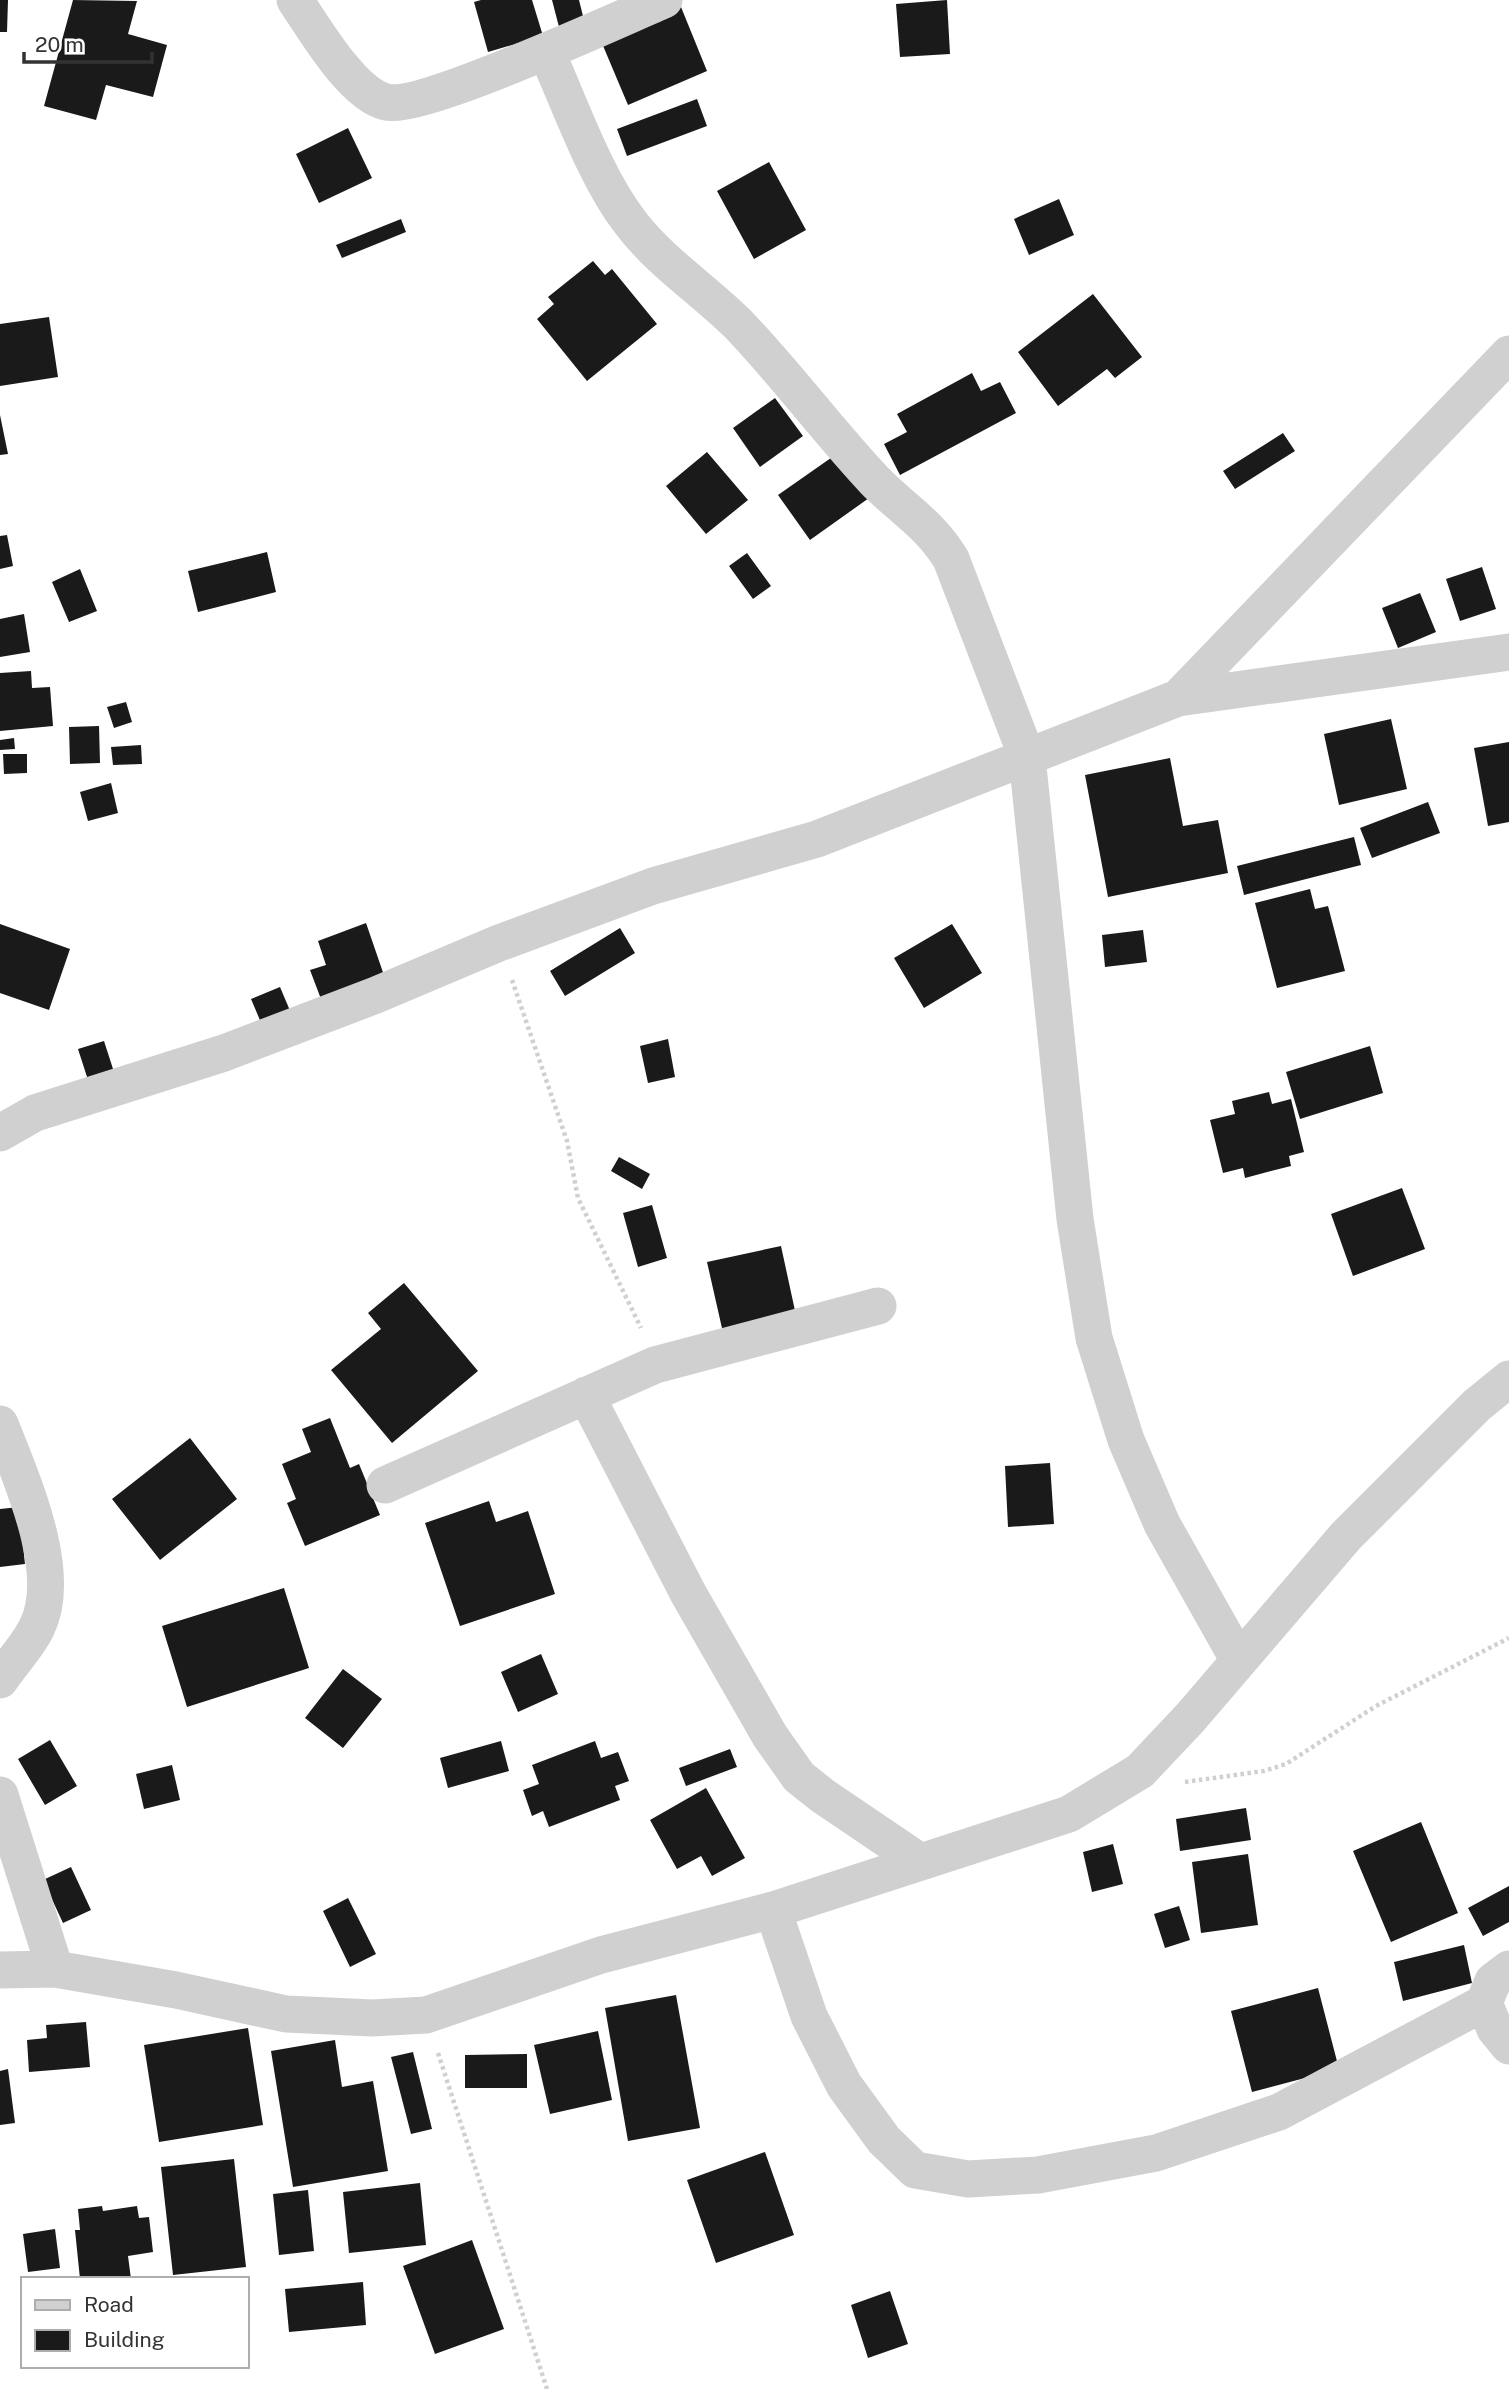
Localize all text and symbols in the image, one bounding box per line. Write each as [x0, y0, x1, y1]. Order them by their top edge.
scale bar [24, 21, 152, 65]
text: 20 m [35, 32, 84, 57]
legend [21, 2277, 248, 2368]
text: Road [84, 2292, 134, 2317]
text: Building [84, 2327, 165, 2352]

